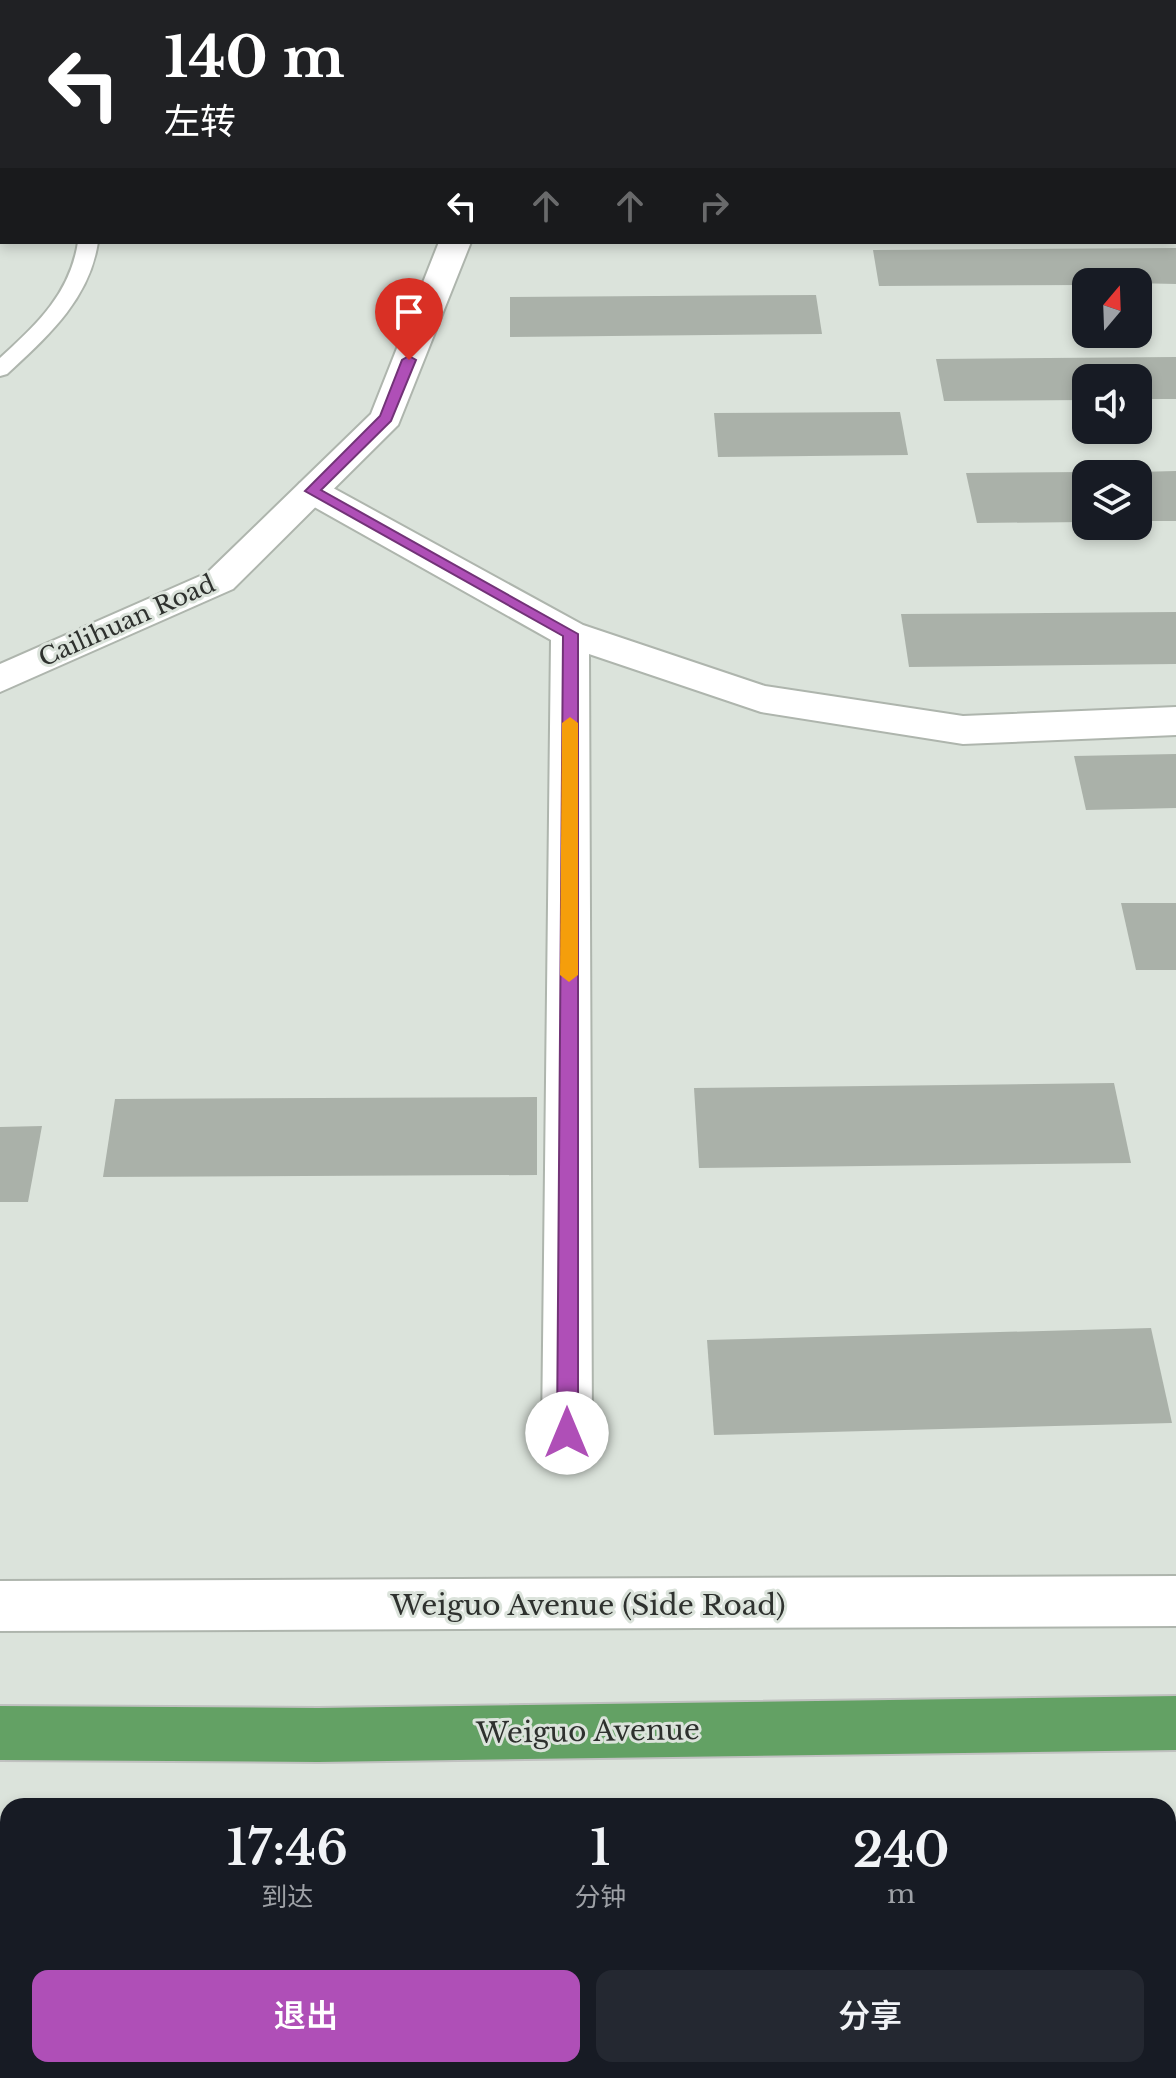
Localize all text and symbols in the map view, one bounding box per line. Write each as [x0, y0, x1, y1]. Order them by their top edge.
text: 140 m [164, 23, 345, 92]
icon: left [32, 32, 136, 136]
text: 左转 [164, 99, 236, 144]
icon: left [440, 184, 484, 228]
icon: ahead [524, 184, 568, 228]
icon: ahead [608, 184, 652, 228]
icon: right [692, 184, 736, 228]
north arrow [1072, 268, 1152, 348]
map controls [1072, 268, 1152, 540]
pin [375, 278, 443, 360]
icon: arrive [387, 290, 431, 334]
button: sound [1072, 364, 1152, 444]
button: layers [1072, 460, 1152, 540]
street label: Cailihuan Road [34, 569, 219, 672]
position arrow [525, 1391, 609, 1475]
street label: Weiguo Avenue (Side Road) [389, 1588, 786, 1623]
street label: Weiguo Avenue [475, 1712, 700, 1751]
text: 17:46 [226, 1818, 348, 1878]
text: 1 [590, 1818, 611, 1878]
text: 240 [853, 1820, 950, 1880]
text: m [887, 1878, 915, 1910]
text: 到达 [261, 1881, 313, 1913]
text: 分钟 [574, 1881, 626, 1913]
button: 退出 [32, 1970, 580, 2062]
button: 分享 [596, 1970, 1144, 2062]

